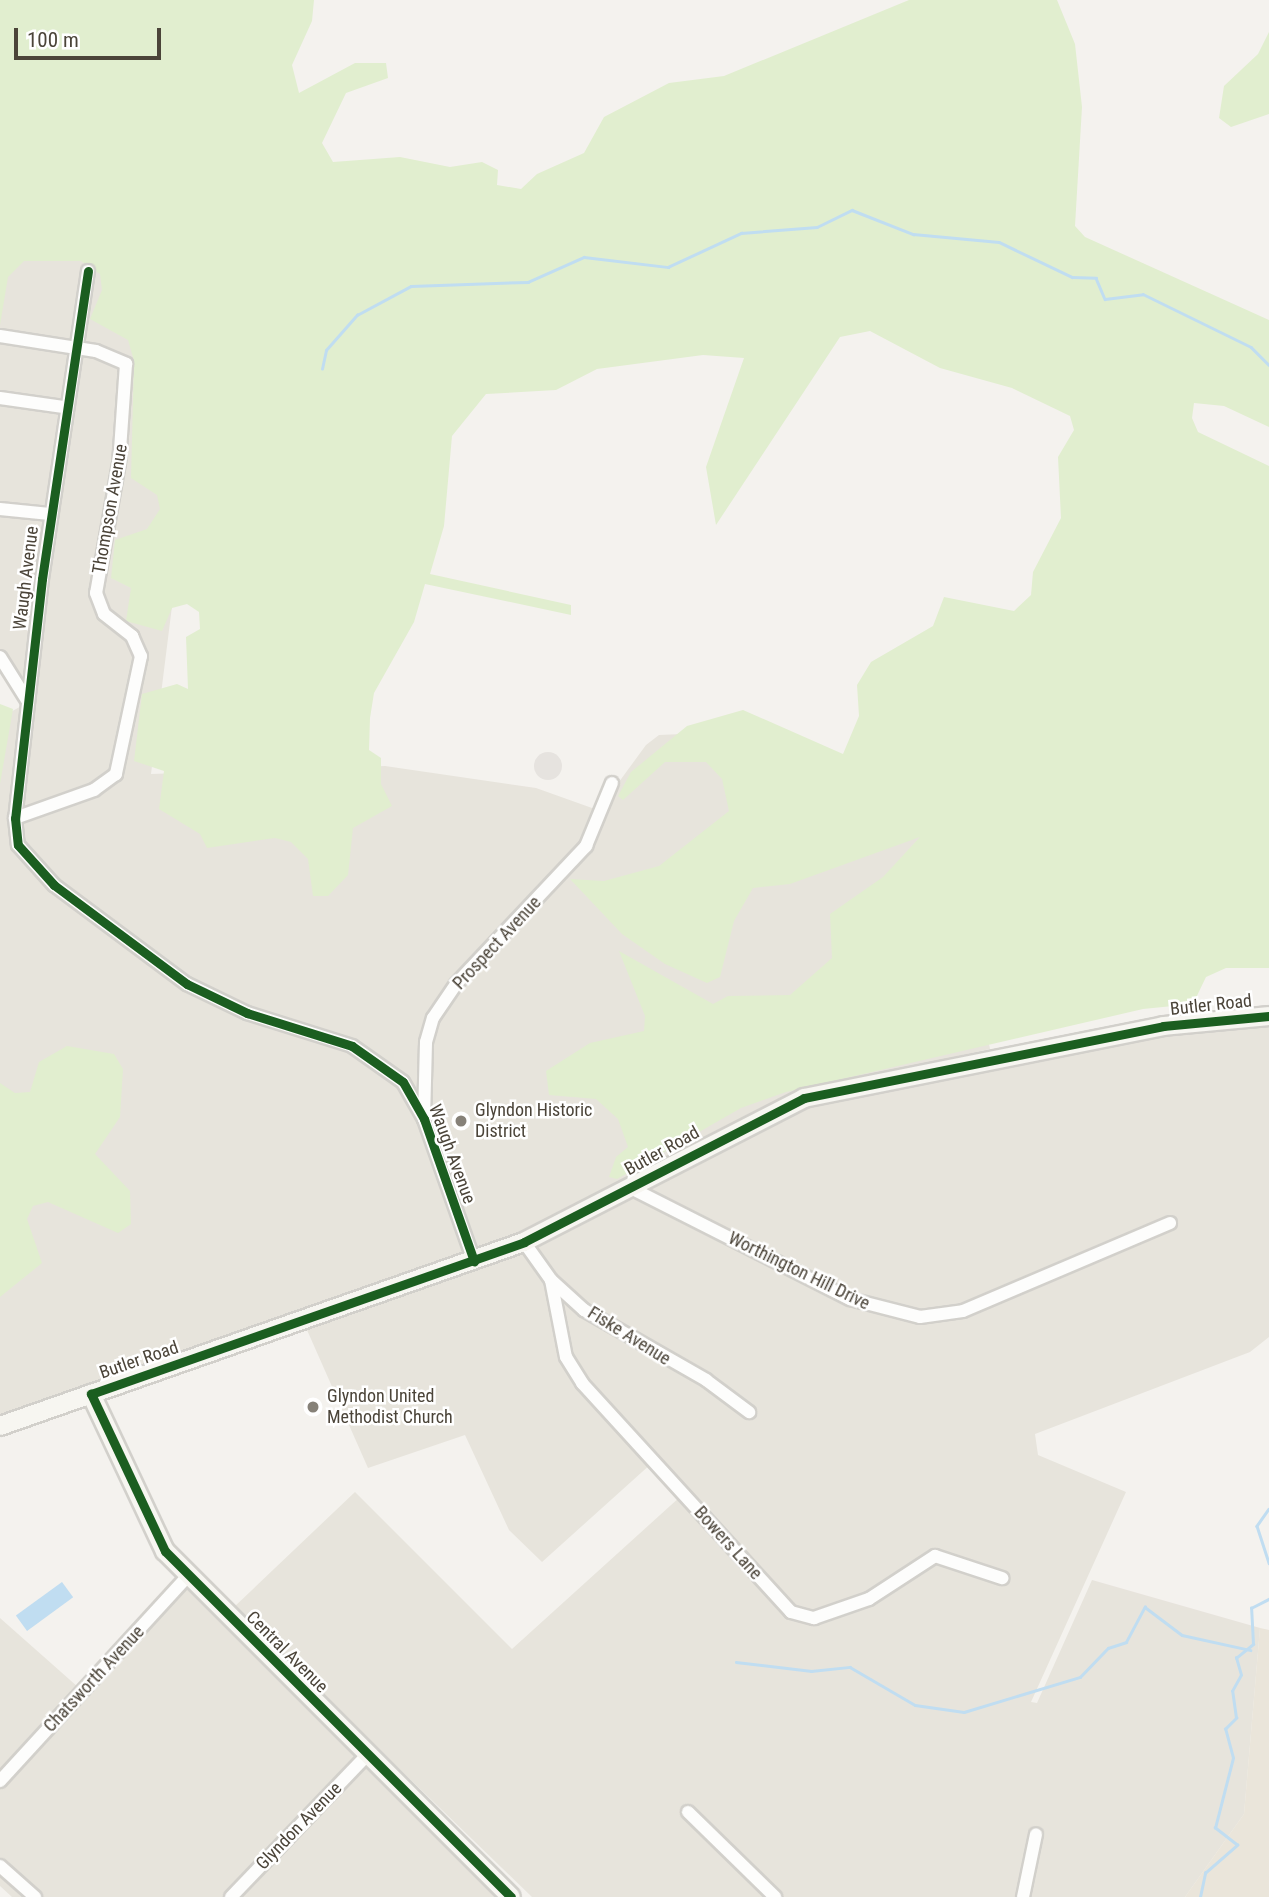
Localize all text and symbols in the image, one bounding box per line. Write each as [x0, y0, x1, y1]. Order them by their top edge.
scale bar [18, 14, 164, 58]
text: 100 m [27, 28, 79, 52]
street label: Thompson Avenue [88, 442, 132, 576]
street label: Waugh Avenue [9, 525, 43, 631]
street label: Prospect Avenue [448, 892, 546, 994]
street label: Butler Road [1169, 990, 1253, 1020]
place label: Glyndon Historic District [475, 1100, 592, 1142]
street label: Waugh Avenue [424, 1101, 480, 1207]
marker: Glyndon Historic District [453, 1113, 469, 1129]
street label: Butler Road [621, 1122, 703, 1180]
street label: Worthington Hill Drive [725, 1227, 873, 1315]
street label: Fiske Avenue [584, 1302, 674, 1370]
street label: Butler Road [97, 1336, 181, 1384]
place label: Glyndon United Methodist Church [327, 1386, 453, 1428]
marker: Glyndon United Methodist Church [305, 1399, 321, 1415]
street label: Bowers Lane [689, 1502, 767, 1584]
street label: Central Avenue [242, 1607, 332, 1697]
street label: Chatsworth Avenue [39, 1621, 149, 1737]
street label: Glyndon Avenue [252, 1778, 346, 1874]

